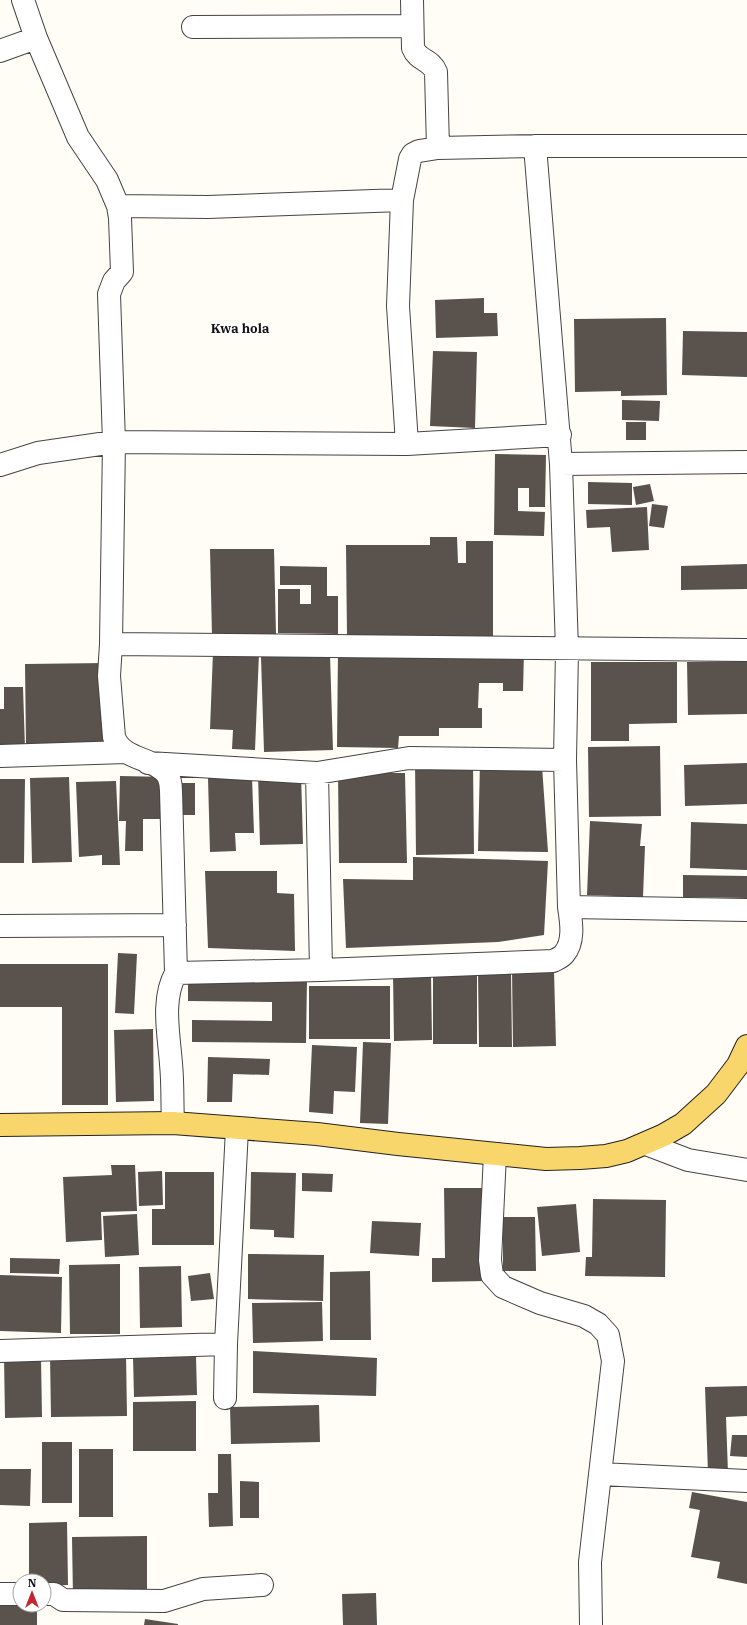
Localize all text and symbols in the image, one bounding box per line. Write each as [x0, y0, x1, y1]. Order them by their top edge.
district label: Kwa hola [211, 320, 270, 337]
north arrow [12, 1573, 52, 1613]
text: N [28, 1576, 37, 1590]

